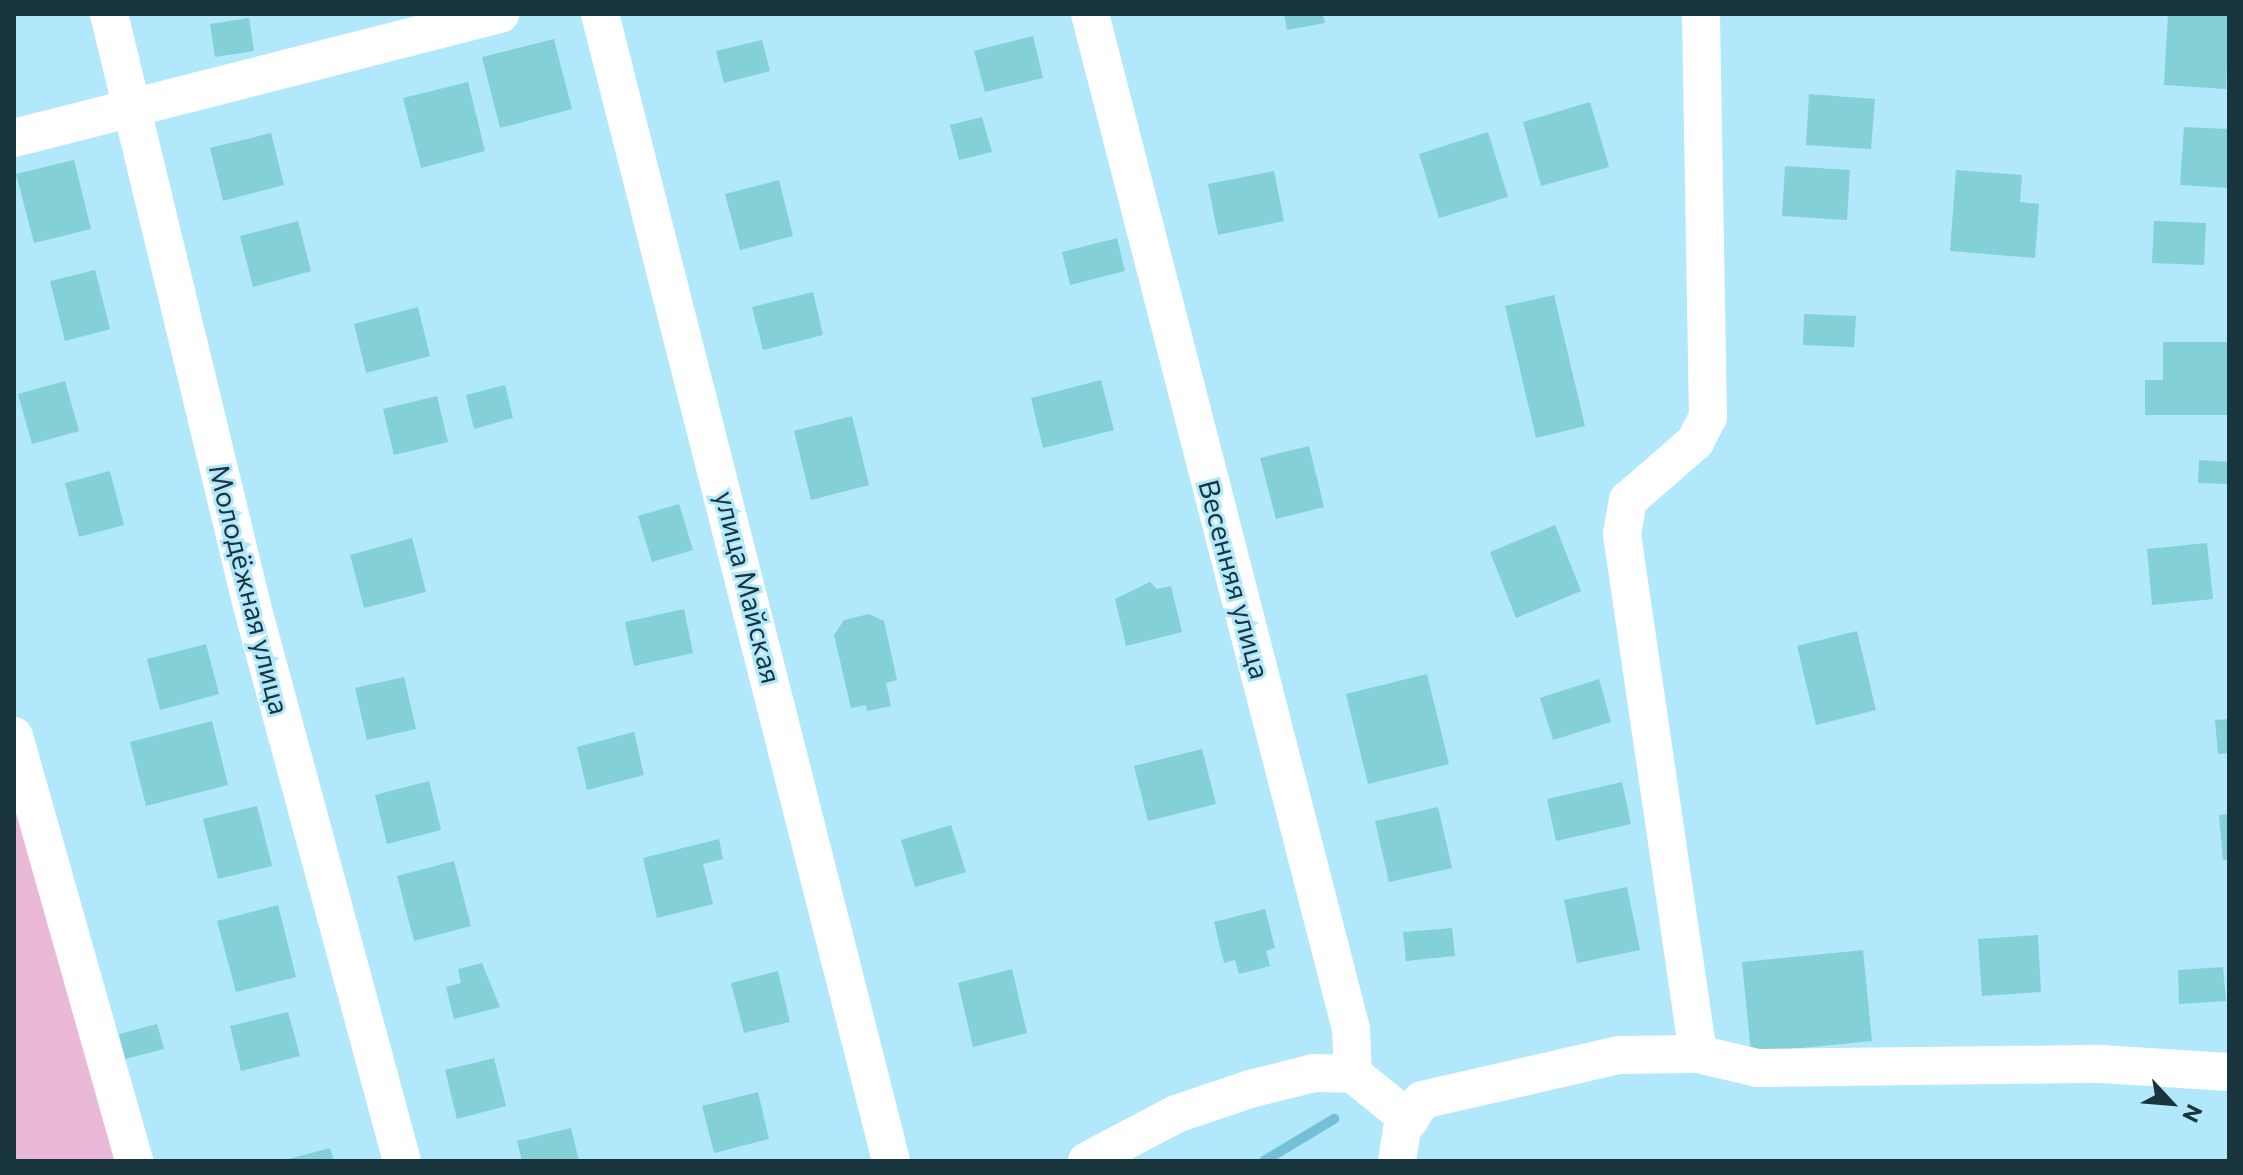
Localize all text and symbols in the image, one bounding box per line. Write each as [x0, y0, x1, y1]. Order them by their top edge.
street label: Молодёжная улица [203, 461, 297, 717]
street label: Весенняя улица [1192, 476, 1278, 682]
street label: улица Майская [709, 487, 789, 687]
north arrow [2131, 1063, 2211, 1143]
text: N [2177, 1100, 2209, 1127]

